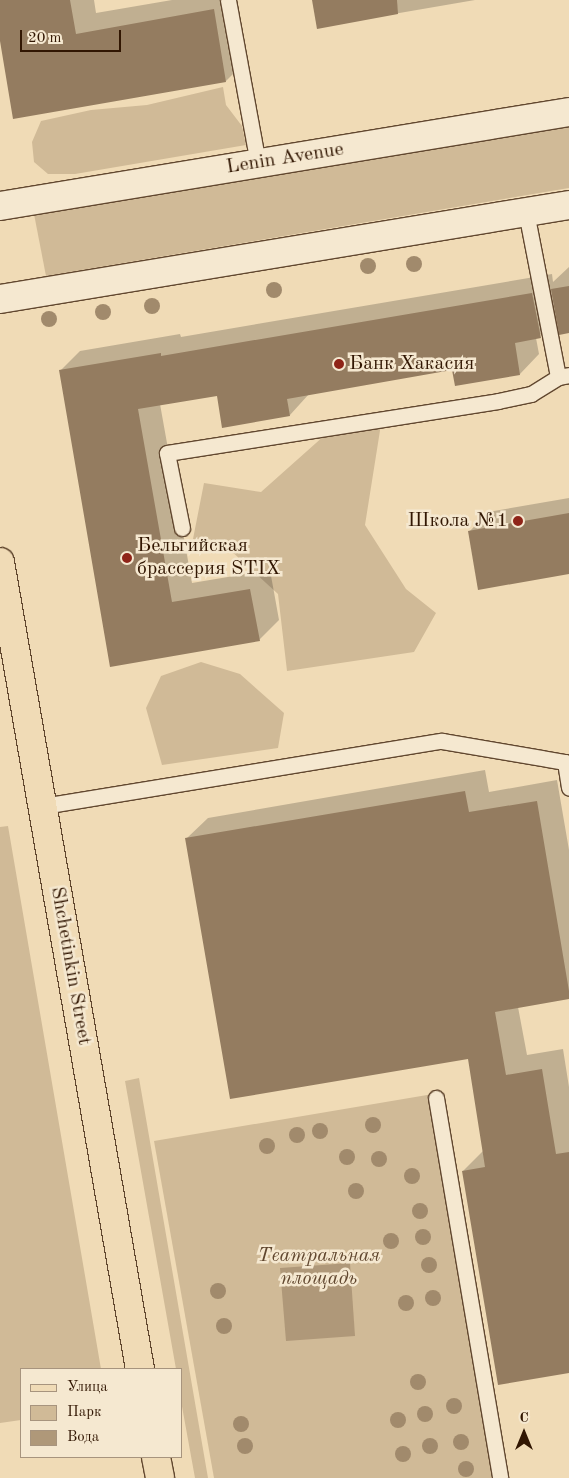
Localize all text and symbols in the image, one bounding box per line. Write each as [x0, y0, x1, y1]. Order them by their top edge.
scale bar [22, 20, 124, 52]
text: 20 m [28, 31, 62, 46]
street label: Lenin Avenue [224, 138, 346, 180]
place label: Банк Хакасия [349, 352, 474, 376]
marker: Банк Хакасия [333, 358, 345, 370]
place label: Школа №1 [407, 509, 508, 533]
marker: Школа №1 [512, 515, 524, 527]
place label: Бельгийская брассерия STIX [137, 534, 280, 581]
marker: Бельгийская брассерия STIX [121, 552, 133, 564]
street label: Shchetinkin Street [44, 885, 96, 1047]
park label: Театральная площадь [258, 1244, 380, 1291]
legend [20, 1368, 182, 1458]
text: Улица [67, 1380, 108, 1395]
text: Парк [67, 1405, 102, 1420]
north arrow [499, 1408, 549, 1458]
text: С [519, 1411, 529, 1425]
text: Вода [67, 1430, 99, 1445]

